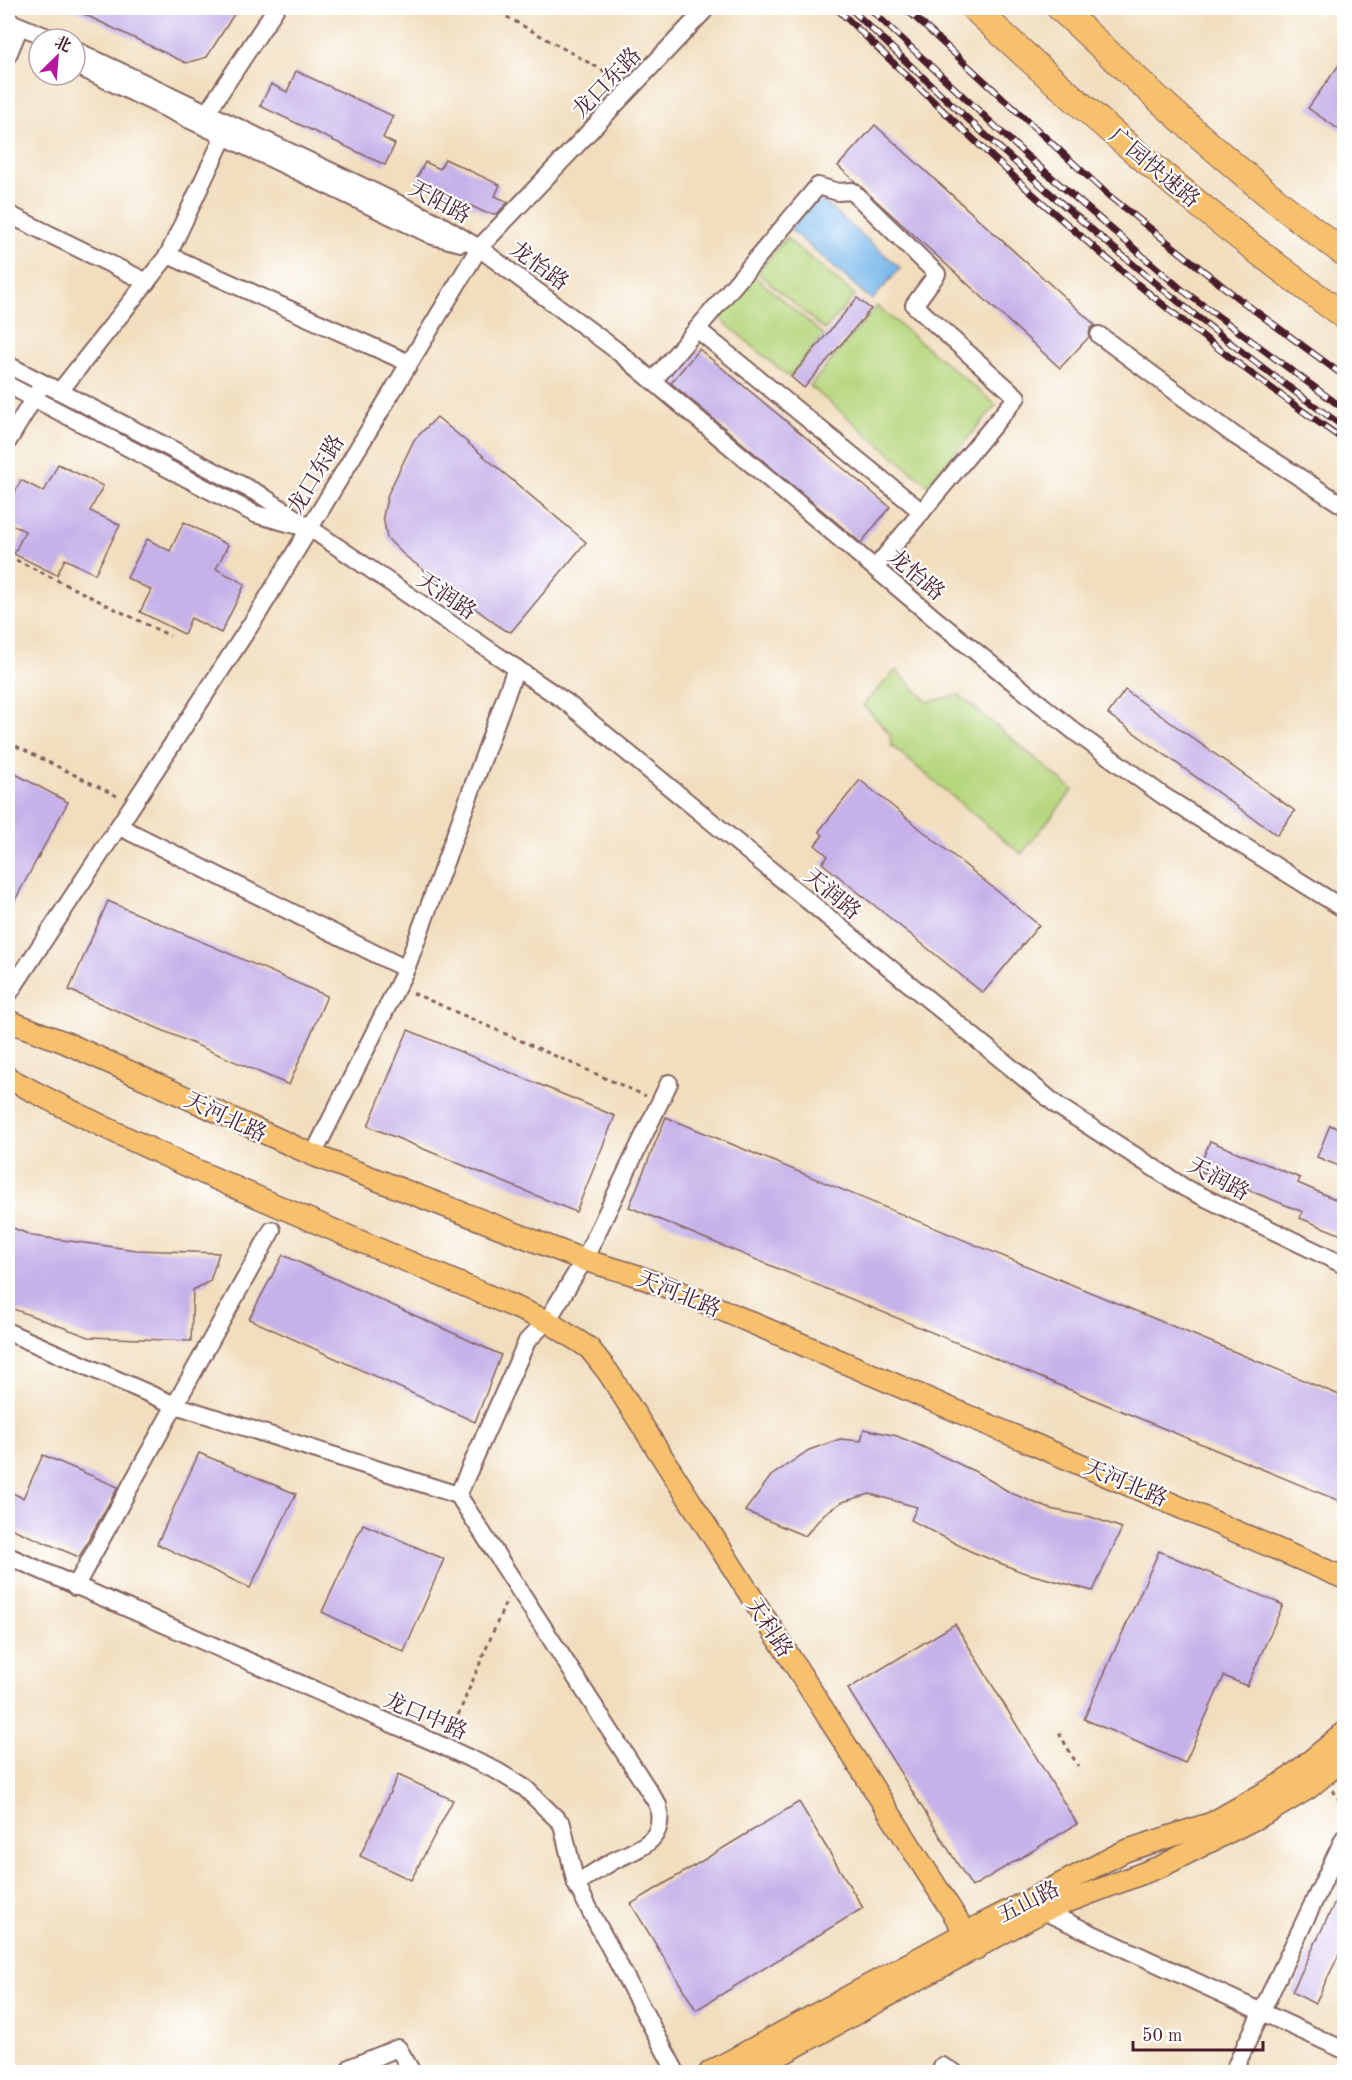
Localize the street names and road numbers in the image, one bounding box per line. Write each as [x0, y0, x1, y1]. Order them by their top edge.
street label: 龙口东路 [568, 43, 646, 123]
street label: 广园快速路 [1105, 123, 1204, 212]
street label: 天阳路 [405, 176, 474, 228]
street label: 龙怡路 [506, 237, 573, 295]
street label: 龙口东路 [283, 431, 349, 518]
street label: 龙怡路 [883, 544, 949, 605]
street label: 天润路 [412, 567, 481, 624]
street label: 天润路 [799, 863, 865, 924]
street label: 天河北路 [181, 1087, 271, 1146]
street label: 天润路 [1184, 1153, 1253, 1205]
street label: 天河北路 [633, 1266, 724, 1322]
street label: 天河北路 [1080, 1455, 1171, 1511]
street label: 天科路 [741, 1593, 797, 1662]
street label: 龙口中路 [380, 1688, 471, 1744]
street label: 五山路 [994, 1876, 1063, 1928]

